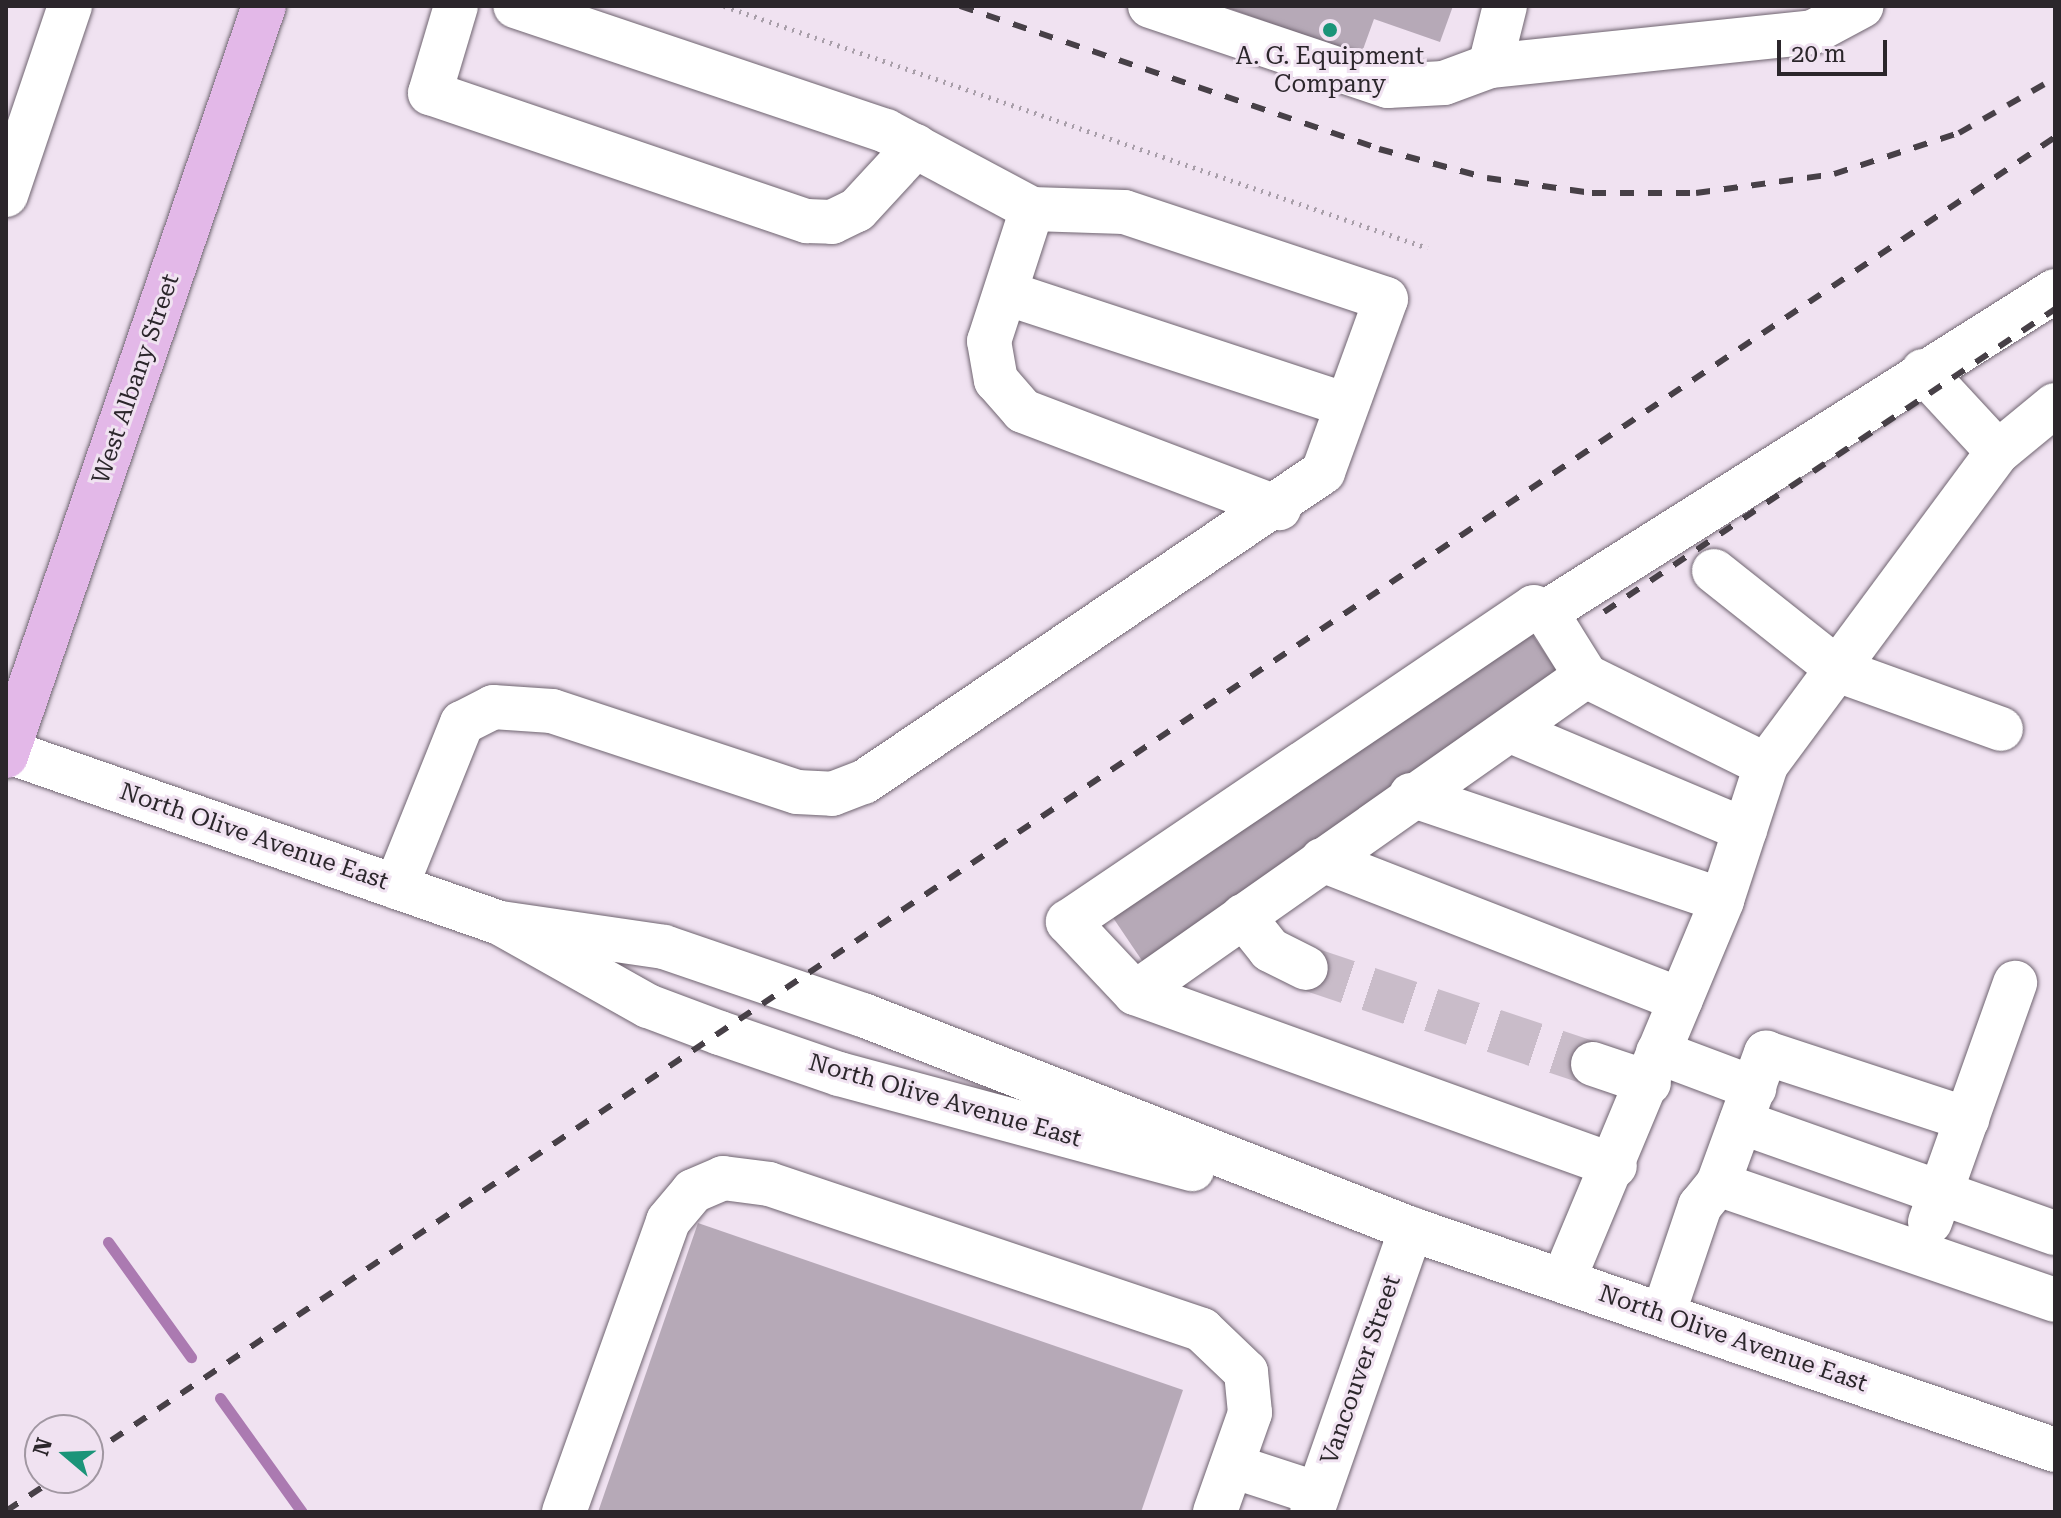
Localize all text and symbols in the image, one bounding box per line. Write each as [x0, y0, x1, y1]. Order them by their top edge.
marker: A. G. Equipment Company [1321, 21, 1339, 39]
scale bar [1781, 24, 1891, 74]
text: 20 m [1791, 40, 1846, 68]
place label: A. G. Equipment Company [1236, 43, 1424, 99]
street label: West Albany Street [87, 270, 185, 488]
street label: North Olive Avenue East [116, 777, 392, 897]
street label: North Olive Avenue East [805, 1048, 1085, 1154]
street label: Vancouver Street [1315, 1272, 1407, 1468]
street label: North Olive Avenue East [1595, 1279, 1871, 1399]
north arrow [24, 1414, 104, 1494]
text: N [28, 1435, 57, 1459]

